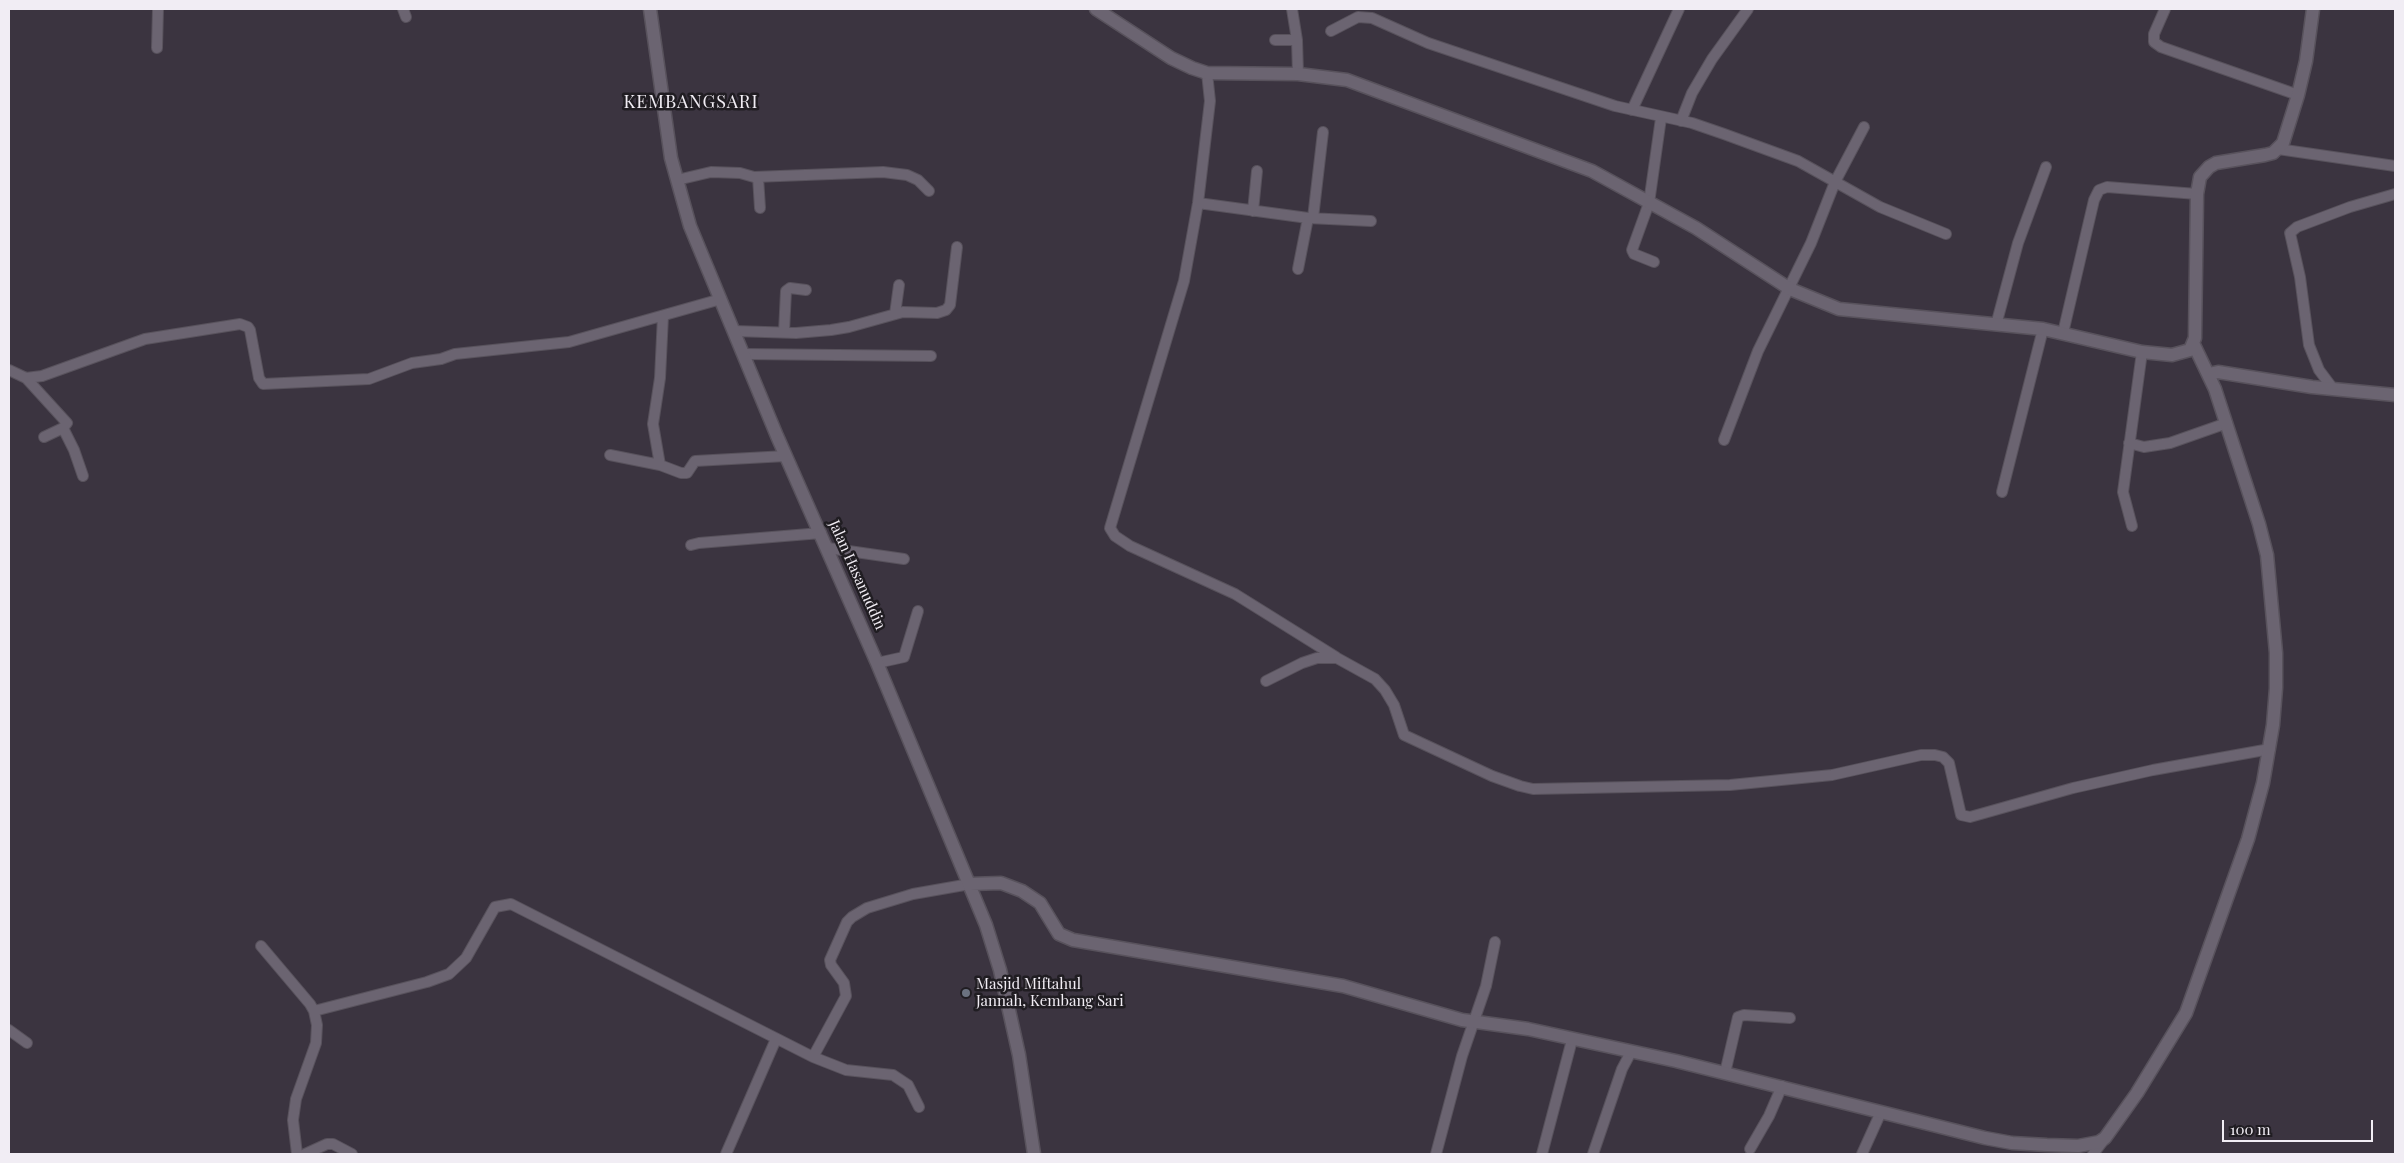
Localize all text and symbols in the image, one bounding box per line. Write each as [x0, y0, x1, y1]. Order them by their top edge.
district label: KEMBANGSARI [622, 91, 760, 113]
street label: Jalan Hasanuddin [825, 518, 889, 632]
place label: Masjid Miftahul Jannah, Kembang Sari [976, 975, 1124, 1010]
marker: Masjid Miftahul Jannah, Kembang Sari [960, 987, 972, 999]
scale bar [2224, 1110, 2375, 1142]
text: 100 m [2230, 1119, 2271, 1139]

